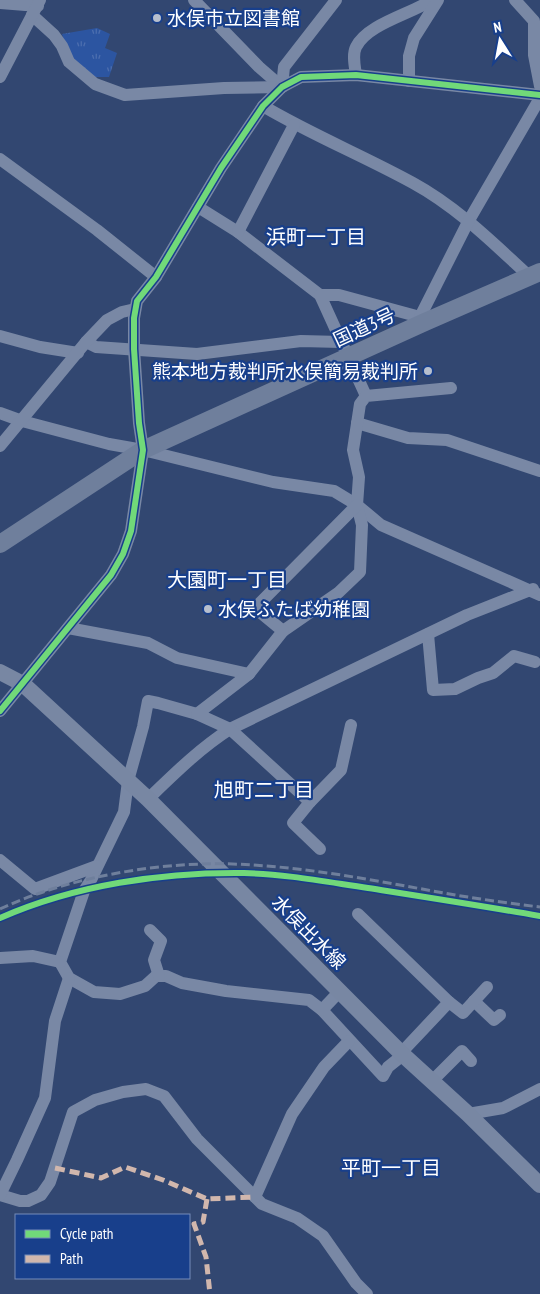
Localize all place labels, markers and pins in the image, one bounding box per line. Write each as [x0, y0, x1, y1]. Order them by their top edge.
place label: 水俣市立図書館 [167, 6, 300, 30]
marker: 水俣市立図書館 [151, 12, 163, 24]
place label: 熊本地方裁判所水俣簡易裁判所 [152, 359, 418, 383]
marker: 熊本地方裁判所水俣簡易裁判所 [422, 365, 434, 377]
place label: 水俣ふたば幼稚園 [218, 597, 370, 621]
marker: 水俣ふたば幼稚園 [202, 603, 214, 615]

